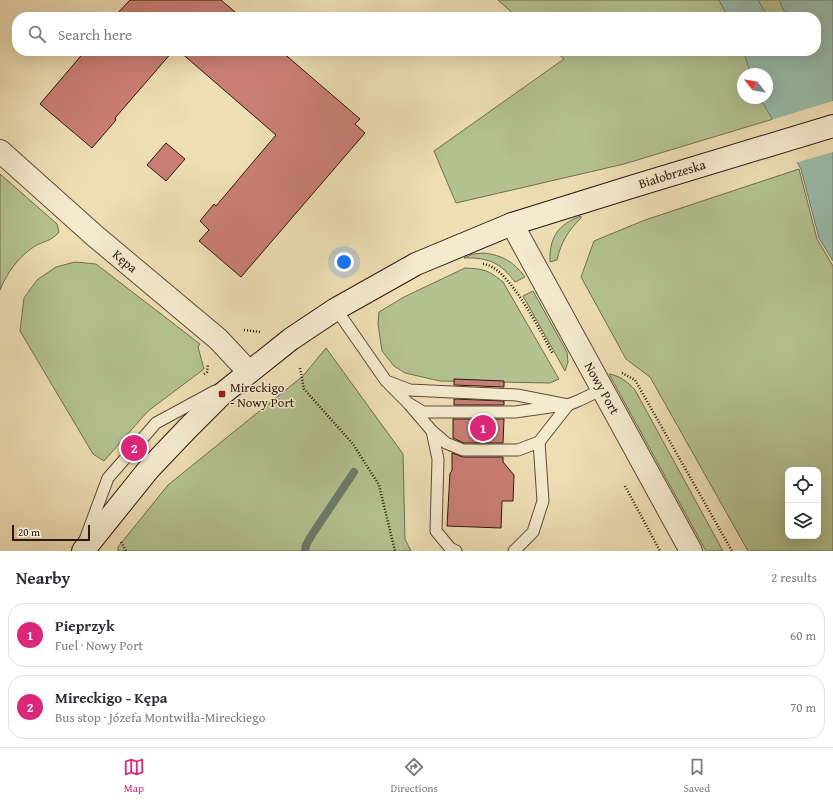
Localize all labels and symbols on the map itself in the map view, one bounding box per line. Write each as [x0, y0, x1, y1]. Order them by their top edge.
north arrow [737, 68, 773, 104]
street label: Białobrzeska [636, 155, 709, 193]
street label: Kępa [109, 245, 142, 277]
your location [334, 252, 354, 272]
street label: Nowy Port [580, 358, 624, 418]
place label: Mireckigo - Nowy Port [230, 378, 295, 412]
marker: Mireckigo - Nowy Port [217, 389, 227, 399]
pin: 1 [470, 413, 496, 443]
pin: 2 [121, 433, 147, 463]
scale bar [12, 523, 90, 542]

